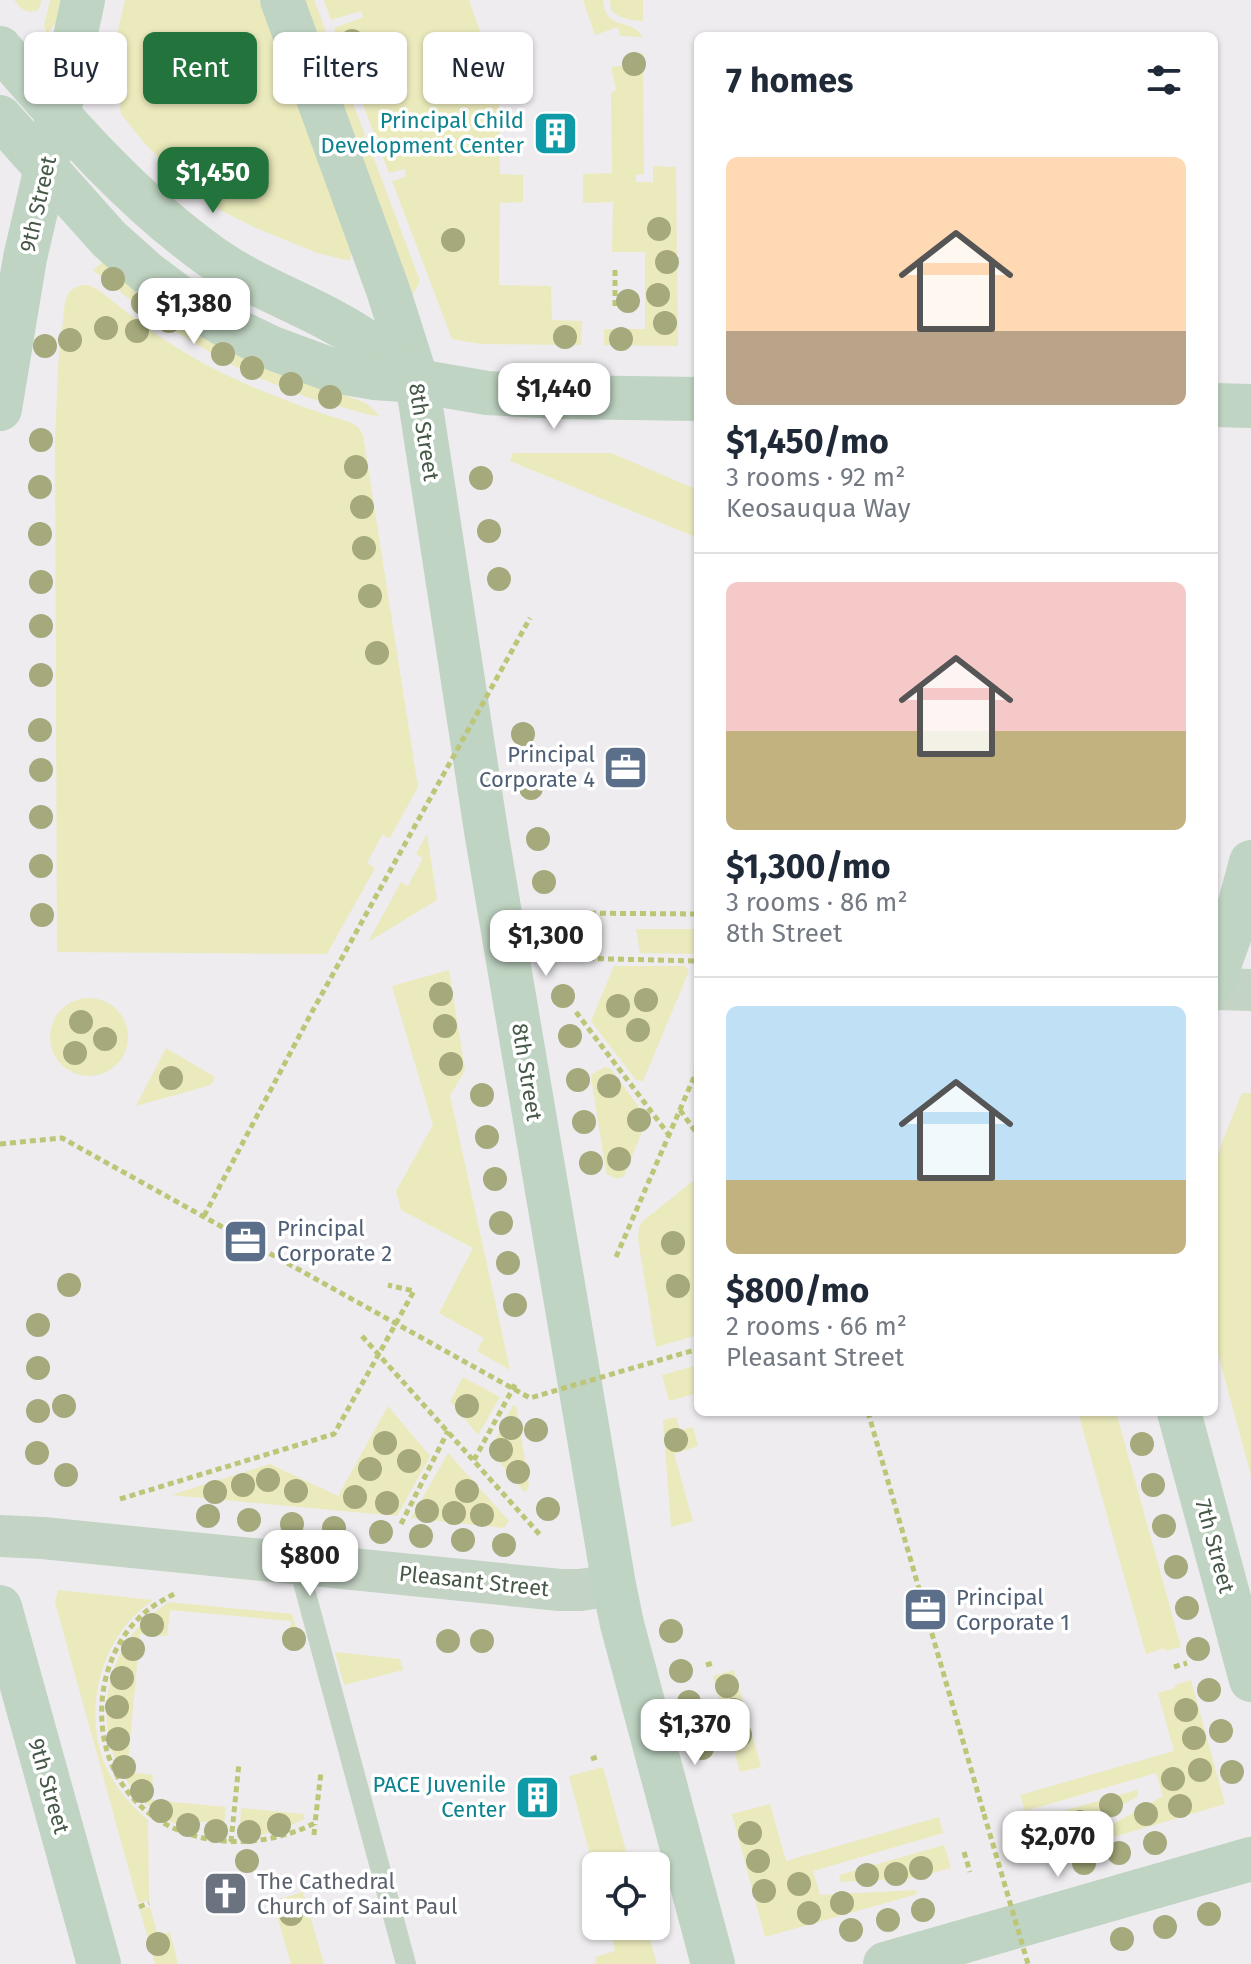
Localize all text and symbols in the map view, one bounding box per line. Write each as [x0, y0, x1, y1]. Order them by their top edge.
chip: Buy [24, 32, 127, 104]
chip: Rent [143, 32, 257, 104]
chip: Filters [273, 32, 407, 104]
chip: New [423, 32, 533, 104]
icon: filters [1142, 58, 1186, 102]
text: 7 homes [726, 60, 853, 101]
place label: Principal Child Development Center [321, 107, 524, 159]
building icon: Principal Child Development Center [531, 109, 579, 157]
pin: $1,450 [148, 147, 278, 215]
street label: 9th Street [14, 153, 62, 255]
text: $1,450 [176, 157, 250, 188]
icon: home [884, 209, 1028, 353]
pin: $1,380 [129, 278, 259, 346]
text: $1,380 [156, 288, 232, 319]
pin: $1,440 [489, 363, 619, 431]
text: $1,440 [516, 373, 592, 404]
street label: 8th Street [403, 381, 445, 483]
text: $1,450/mo [726, 421, 889, 462]
text: 3 rooms · 92 m² [726, 462, 905, 493]
text: Keosauqua Way [726, 493, 910, 524]
icon: home [884, 634, 1028, 778]
place label: Principal Corporate 4 [479, 741, 595, 793]
office icon: Principal Corporate 4 [602, 743, 650, 791]
text: $1,300/mo [726, 846, 891, 887]
text: 3 rooms · 86 m² [726, 887, 908, 918]
pin: $1,300 [481, 910, 611, 978]
text: 8th Street [726, 918, 842, 949]
text: $1,300 [508, 920, 584, 951]
street label: 8th Street [506, 1021, 548, 1123]
icon: home [884, 1058, 1028, 1202]
place label: Principal Corporate 2 [277, 1215, 392, 1267]
office icon: Principal Corporate 2 [222, 1217, 270, 1265]
text: $800/mo [726, 1270, 869, 1311]
text: 2 rooms · 66 m² [726, 1311, 907, 1342]
text: Pleasant Street [726, 1342, 904, 1373]
street label: 7th Street [1190, 1496, 1240, 1596]
pin: $800 [263, 1530, 357, 1598]
text: $800 [280, 1540, 340, 1571]
street label: Pleasant Street [398, 1560, 550, 1602]
place label: Principal Corporate 1 [956, 1584, 1070, 1636]
office icon: Principal Corporate 1 [901, 1586, 949, 1634]
pin: $1,370 [630, 1699, 760, 1767]
text: $1,370 [659, 1709, 731, 1740]
street label: 9th Street [23, 1735, 75, 1837]
place label: PACE Juvenile Center [373, 1771, 507, 1823]
building icon: PACE Juvenile Center [513, 1773, 561, 1821]
pin: $2,070 [993, 1811, 1123, 1879]
text: $2,070 [1020, 1821, 1096, 1852]
map controls [582, 1852, 670, 1940]
button: locate [582, 1852, 670, 1940]
place label: The Cathedral Church of Saint Paul [257, 1868, 458, 1920]
church icon: The Cathedral Church of Saint Paul [202, 1870, 250, 1918]

